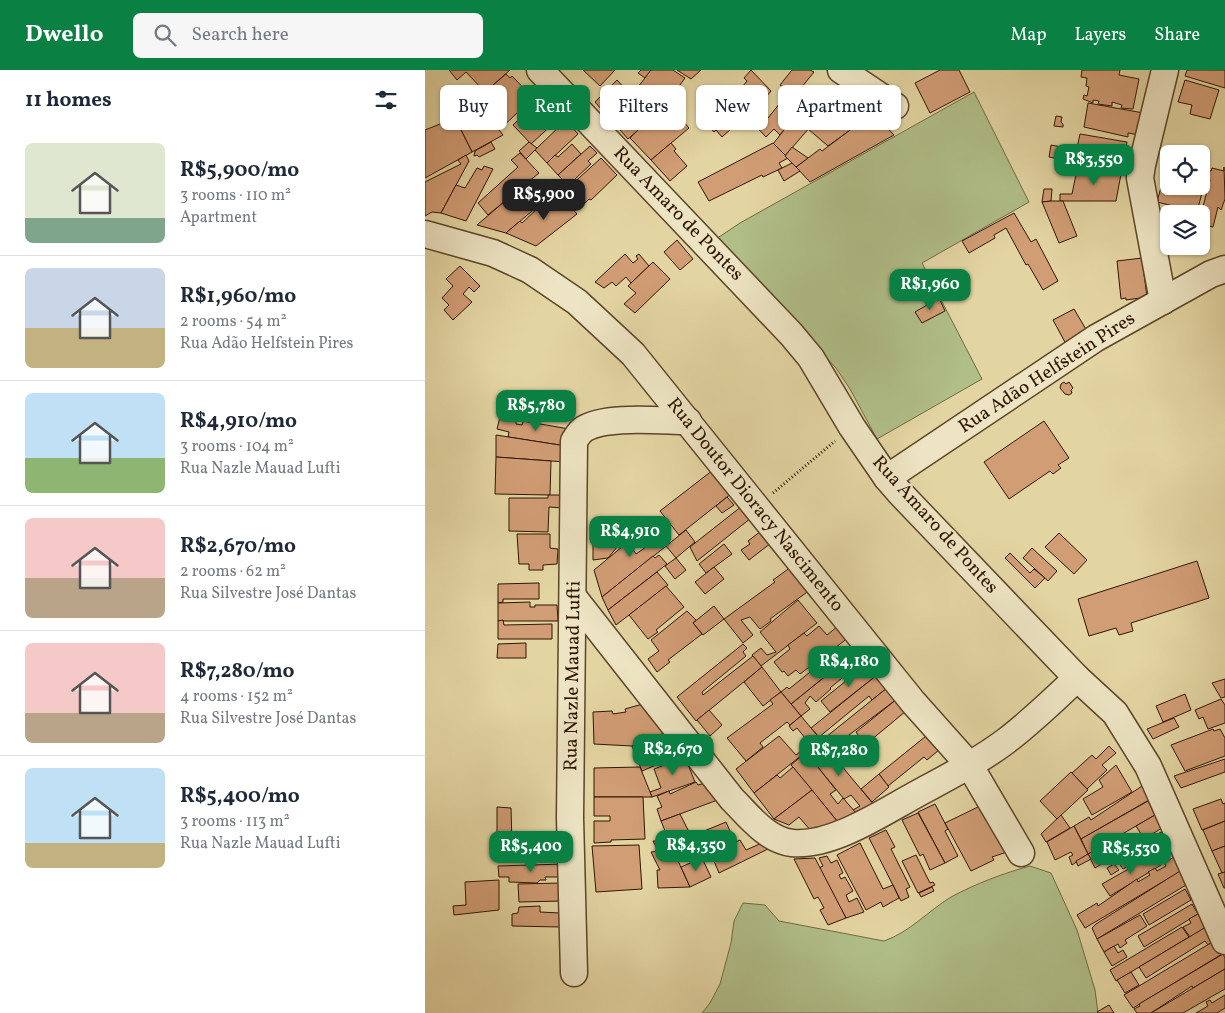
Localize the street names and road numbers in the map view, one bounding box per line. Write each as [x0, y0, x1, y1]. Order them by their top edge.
street label: Rua Amaro de Pontes [607, 141, 749, 287]
street label: Rua Adão Helfstein Pires [954, 306, 1140, 440]
street label: Rua Doutor Dioracy Nascimento [660, 392, 850, 618]
street label: Rua Amaro de Pontes [866, 450, 1004, 600]
street label: Rua Nazle Mauad Lufti [558, 580, 588, 771]

